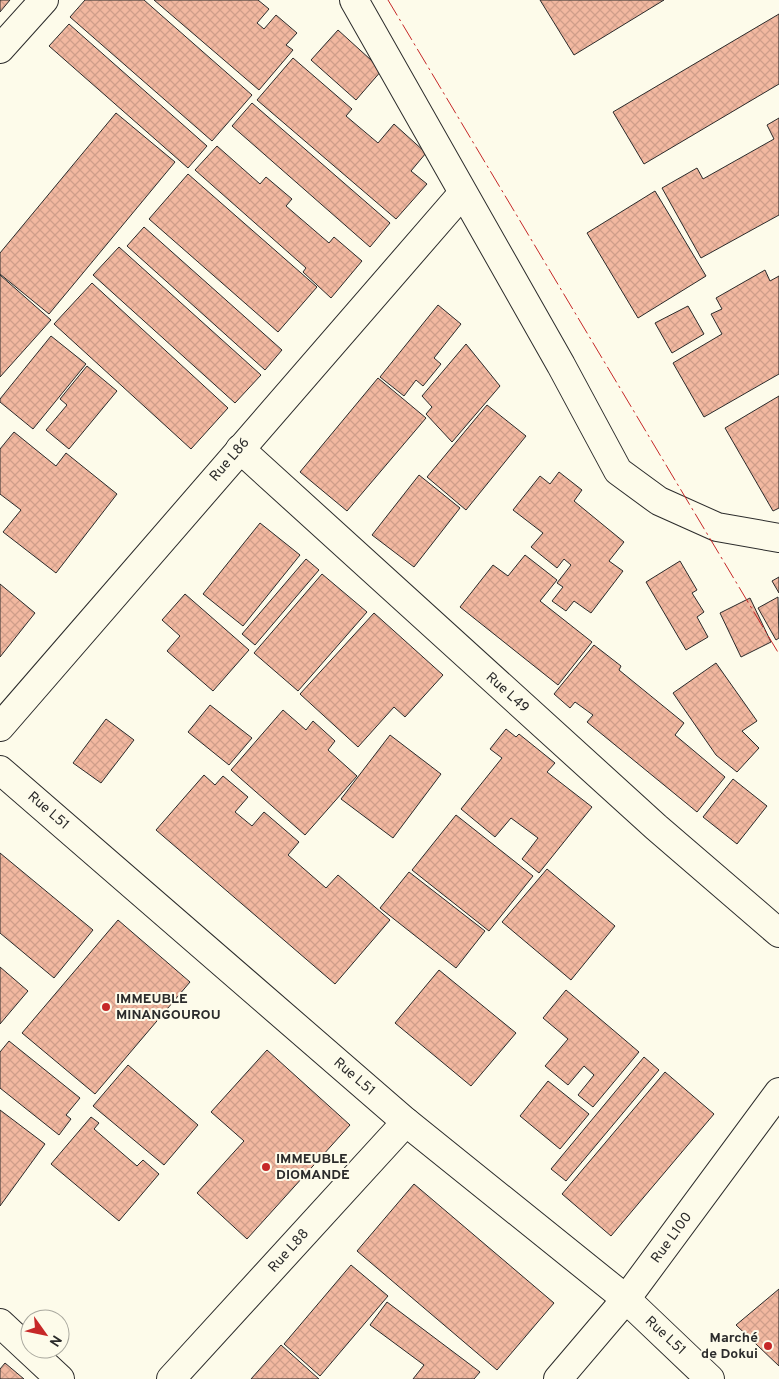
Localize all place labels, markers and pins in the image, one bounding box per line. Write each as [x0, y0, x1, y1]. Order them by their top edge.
place label: IMMEUBLE MINANGOUROU [116, 991, 221, 1024]
marker: IMMEUBLE MINANGOUROU [100, 1001, 112, 1013]
place label: IMMEUBLE DIOMANDE [276, 1151, 350, 1184]
marker: IMMEUBLE DIOMANDE [260, 1161, 272, 1173]
place label: Marché de Dokui [701, 1330, 758, 1363]
marker: Marché de Dokui [762, 1340, 774, 1352]

